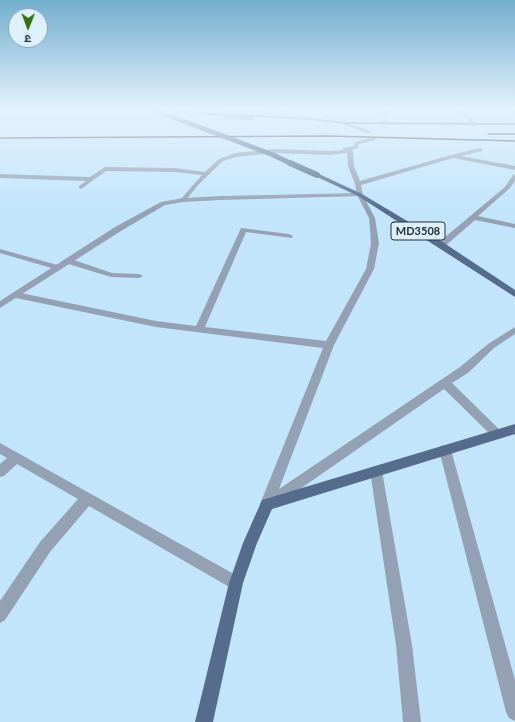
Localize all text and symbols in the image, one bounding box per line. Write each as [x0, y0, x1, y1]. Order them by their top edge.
north arrow [8, 8, 48, 48]
text: उ [24, 33, 31, 46]
road number: MD3508 [391, 222, 445, 240]

